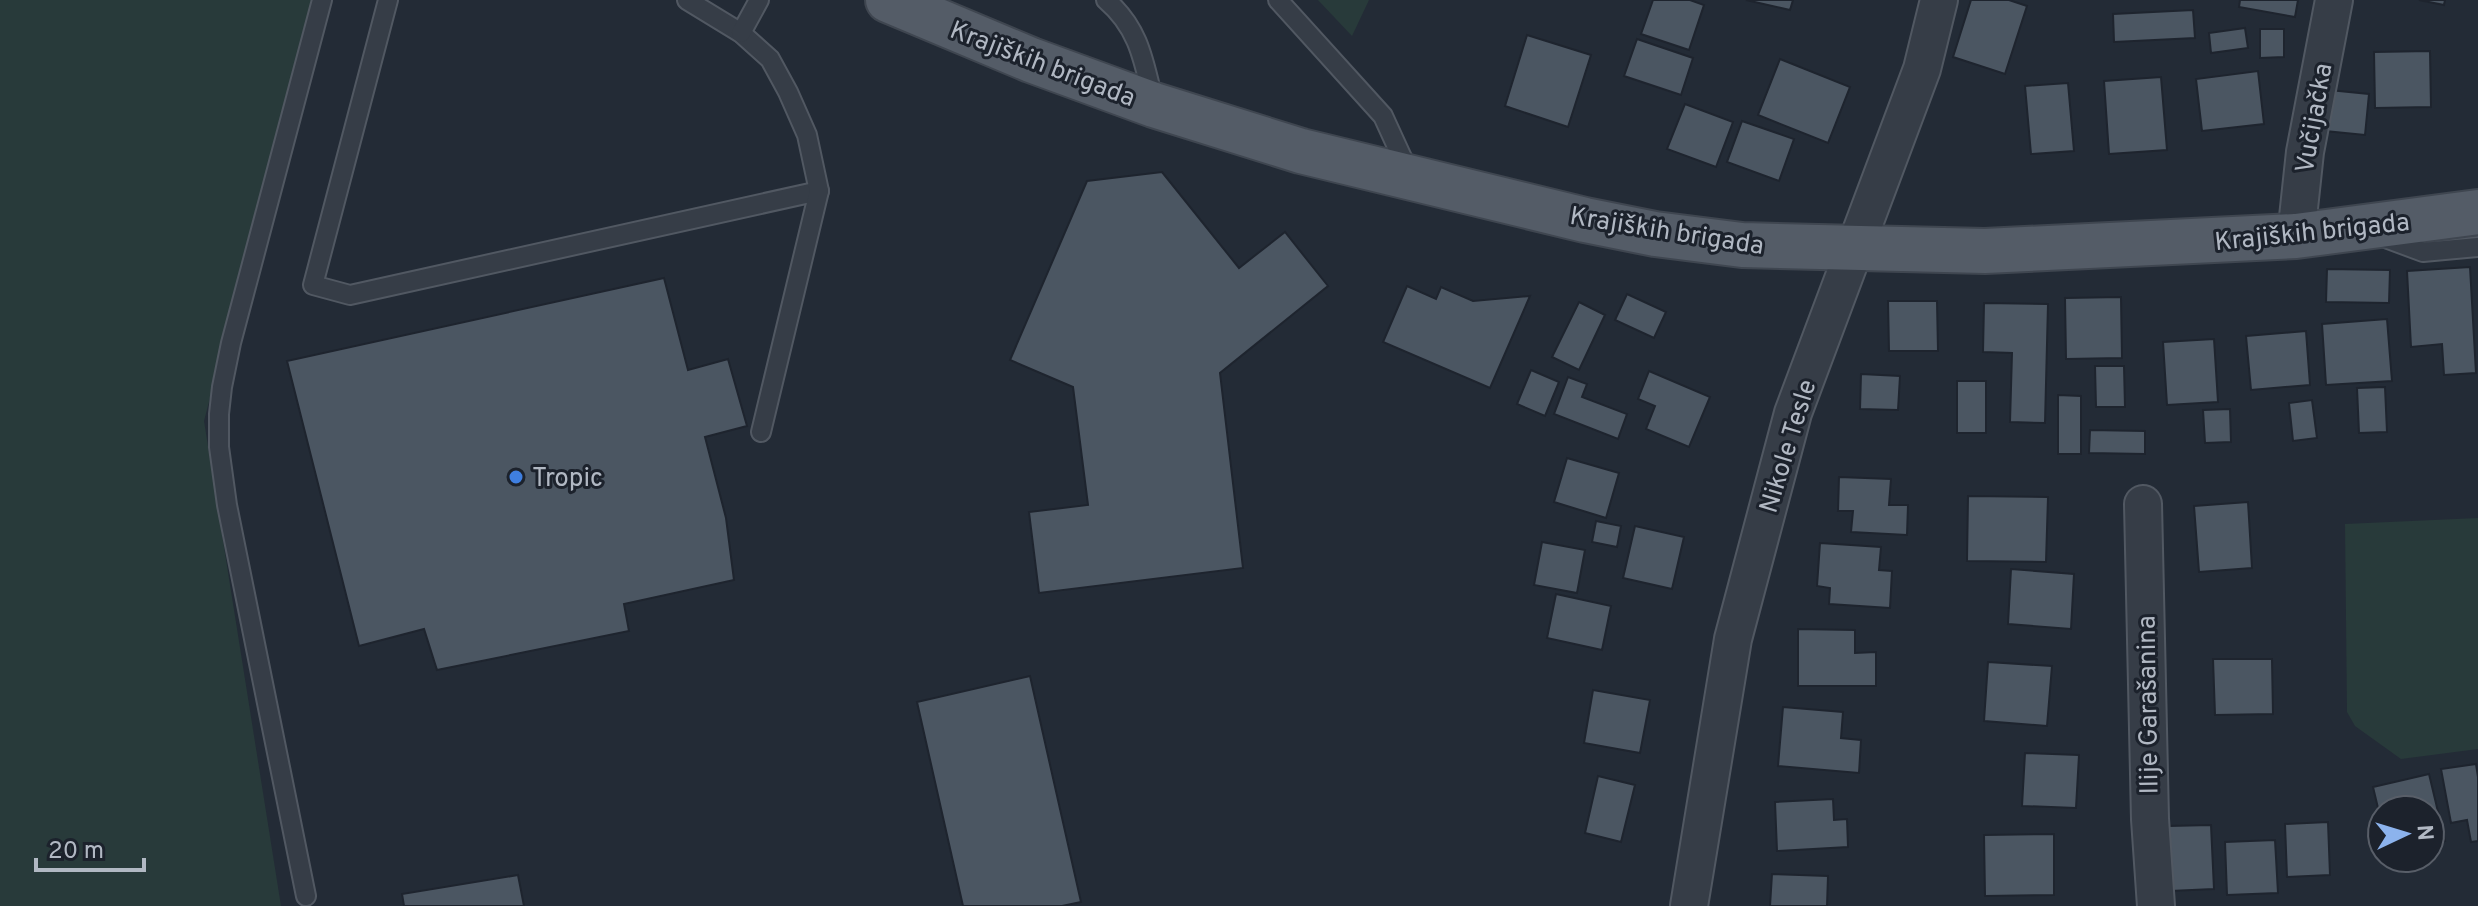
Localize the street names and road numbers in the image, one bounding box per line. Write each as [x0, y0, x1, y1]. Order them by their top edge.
street label: Krajiških brigada [945, 15, 1140, 116]
street label: Vučijačka [2290, 61, 2341, 176]
street label: Krajiških brigada [1567, 201, 1766, 264]
street label: Krajiških brigada [2213, 207, 2411, 260]
street label: Nikole Tesle [1753, 376, 1825, 518]
street label: Ilije Garašanina [2131, 615, 2168, 795]

